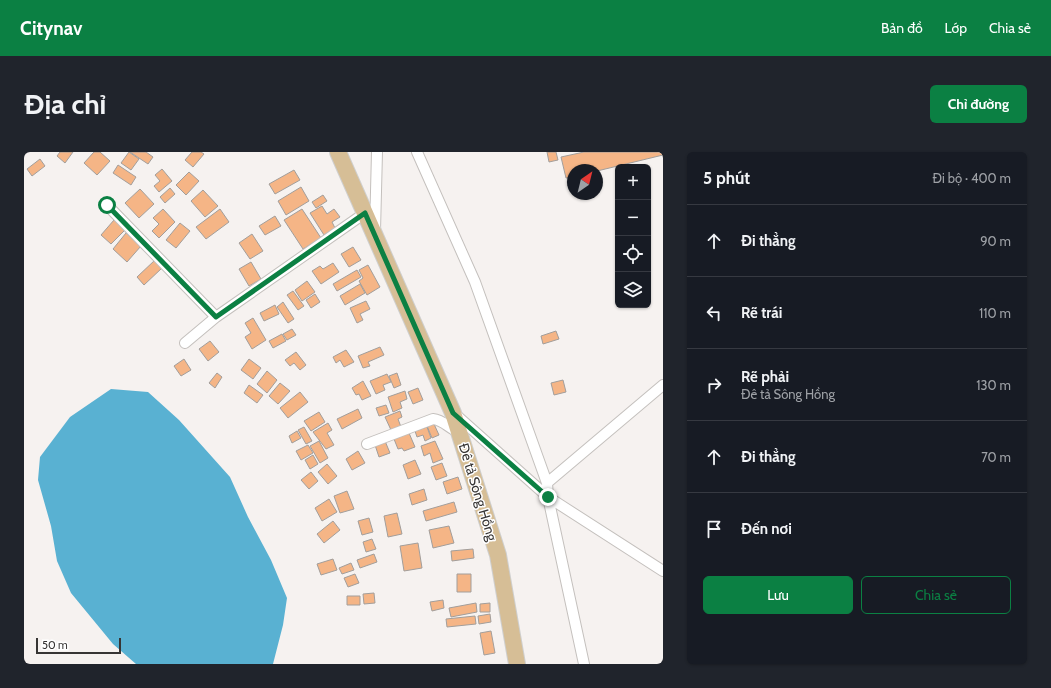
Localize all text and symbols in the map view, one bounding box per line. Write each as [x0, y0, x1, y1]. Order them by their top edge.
text: Citynav [20, 17, 82, 40]
text: Bản đồ [881, 19, 923, 37]
text: Lớp [945, 19, 967, 37]
text: Chia sẻ [989, 19, 1031, 37]
button: Chỉ đường [930, 85, 1027, 123]
text: Địa chỉ [24, 87, 106, 121]
north arrow [567, 164, 603, 200]
map controls [615, 164, 651, 308]
button: + [615, 164, 651, 200]
text: 5 phút [703, 168, 750, 188]
text: Đi bộ · 400 m [933, 170, 1011, 186]
route start [98, 196, 116, 214]
button: − [615, 200, 651, 236]
icon: ahead [703, 230, 725, 252]
text: Đi thẳng [741, 232, 796, 250]
text: 90 m [980, 233, 1011, 249]
button: locate [615, 236, 651, 272]
button: layers [615, 272, 651, 308]
icon: left [703, 302, 725, 324]
text: Rẽ trái [741, 304, 782, 322]
text: 110 m [979, 305, 1011, 321]
text: Rẽ phải [741, 368, 789, 386]
icon: right [703, 374, 725, 396]
text: 130 m [976, 377, 1011, 393]
text: Đê tả Sông Hồng [741, 386, 835, 402]
street label: Đê tả Sông Hồng [455, 441, 502, 544]
icon: ahead [703, 446, 725, 468]
text: Đi thẳng [741, 448, 796, 466]
text: 70 m [981, 449, 1011, 465]
route end [539, 488, 557, 506]
icon: arrive [703, 518, 725, 540]
text: Đến nơi [741, 520, 792, 538]
button: Lưu [703, 576, 853, 614]
button: Chia sẻ [861, 576, 1011, 614]
scale bar [36, 636, 121, 655]
text: 50 m [42, 638, 68, 652]

